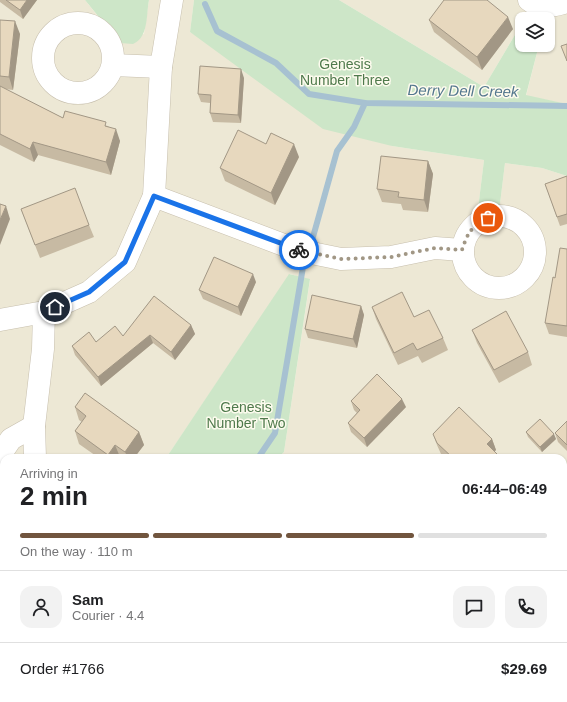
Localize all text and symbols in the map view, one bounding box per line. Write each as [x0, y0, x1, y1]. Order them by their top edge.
map controls [515, 12, 555, 52]
button: layers [515, 12, 555, 52]
park label: Genesis Number Three [300, 56, 390, 88]
water label: Derry Dell Creek [407, 81, 520, 100]
pin [471, 201, 505, 235]
icon: bag [477, 207, 499, 229]
courier [279, 230, 319, 270]
icon: bike [288, 239, 310, 261]
pin [38, 290, 72, 324]
icon: home [44, 296, 66, 318]
park label: Genesis Number Two [206, 399, 286, 431]
text: Arriving in [20, 466, 78, 481]
text: 06:44–06:49 [462, 480, 547, 497]
text: 2 min [20, 481, 88, 511]
text: On the way · 110 m [20, 544, 132, 559]
button: person [20, 586, 62, 628]
button: chat [453, 586, 495, 628]
button: phone [505, 586, 547, 628]
text: Sam [72, 591, 104, 608]
text: Courier · 4.4 [72, 608, 144, 623]
text: Order #1766 [20, 660, 104, 677]
text: $29.69 [501, 660, 547, 677]

